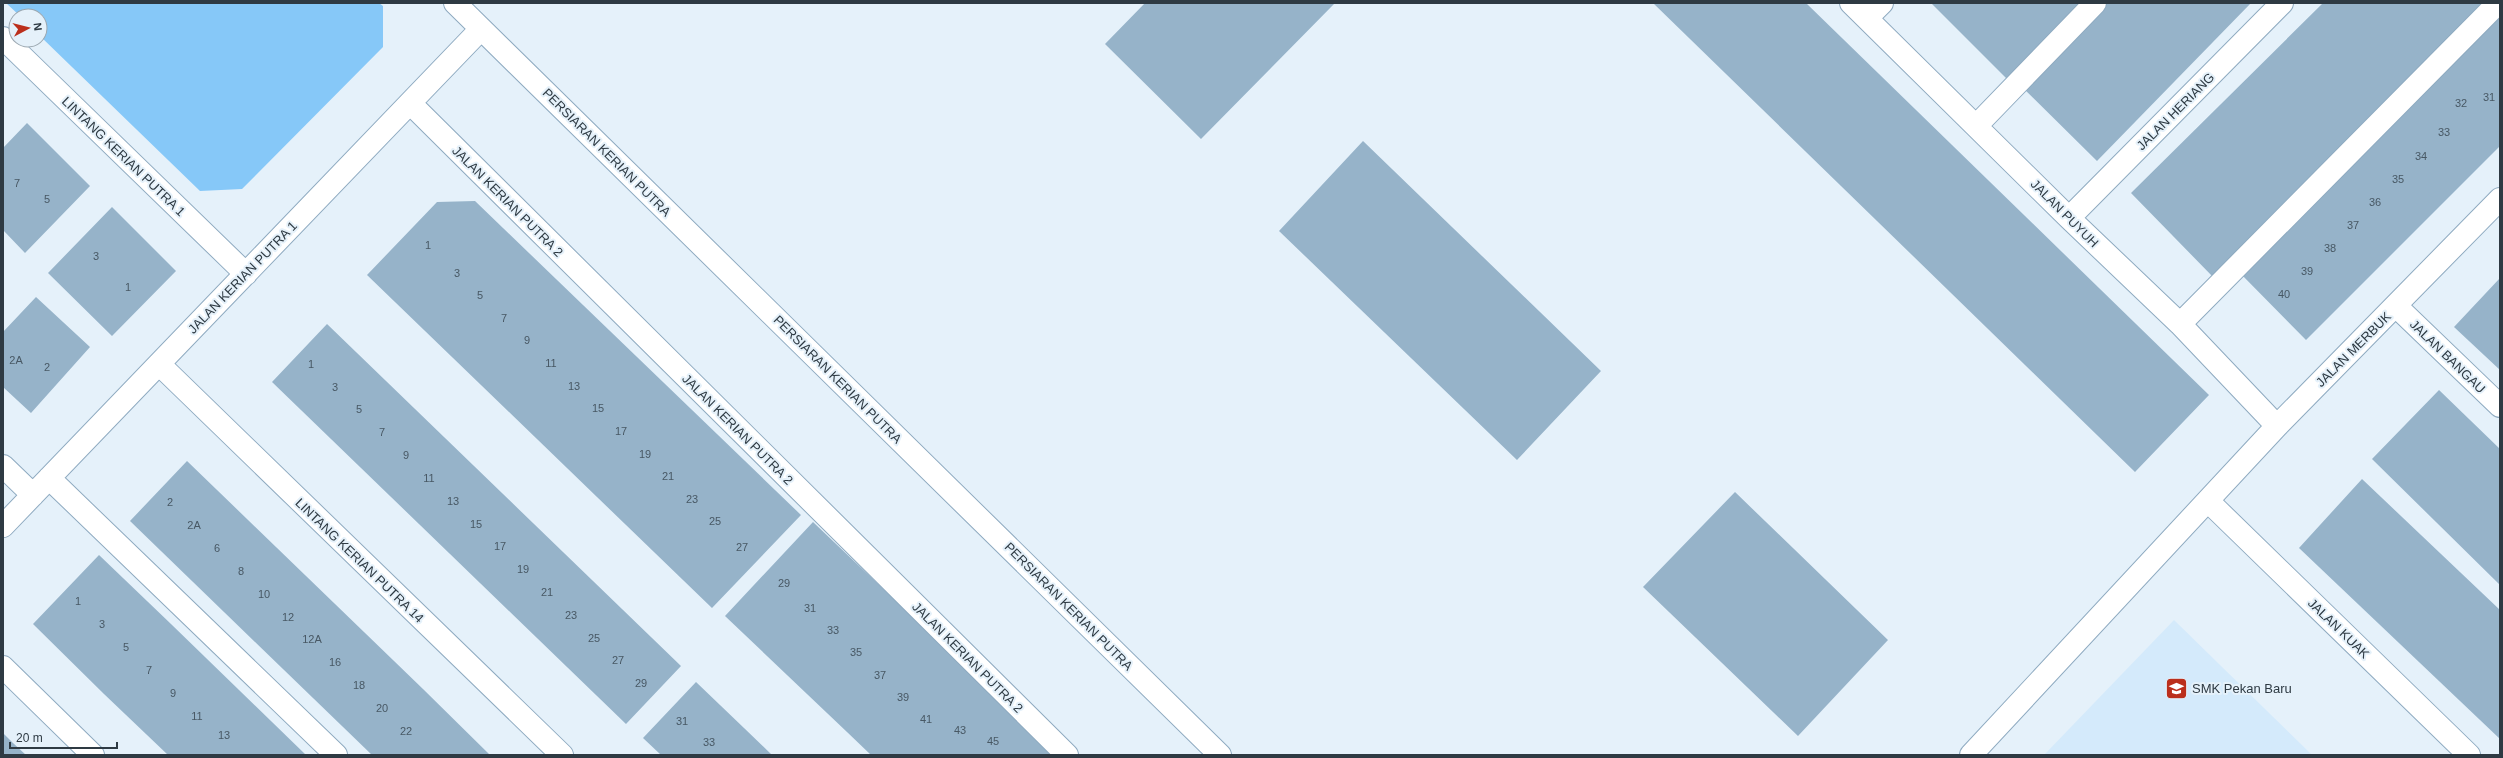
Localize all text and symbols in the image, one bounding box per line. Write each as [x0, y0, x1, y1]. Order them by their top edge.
north arrow [8, 8, 48, 48]
text: N [31, 22, 44, 32]
street label: JALAN HERIANG [2134, 70, 2217, 153]
street label: PERSIARAN KERIAN PUTRA [540, 85, 674, 220]
house number: 31 [2483, 91, 2495, 103]
street label: LINTANG KERIAN PUTRA 1 [59, 94, 188, 219]
house number: 32 [2455, 97, 2467, 109]
house number: 33 [2438, 126, 2450, 138]
street label: JALAN KERIAN PUTRA 2 [449, 143, 566, 260]
house number: 34 [2415, 150, 2427, 162]
house number: 35 [2392, 173, 2404, 185]
street label: JALAN PUYUH [2028, 176, 2102, 250]
house number: 7 [14, 177, 20, 189]
house number: 5 [44, 193, 50, 205]
house number: 36 [2369, 196, 2381, 208]
street label: JALAN KERIAN PUTRA 1 [185, 218, 300, 337]
house number: 37 [2347, 219, 2359, 231]
house number: 1 [425, 239, 431, 251]
house number: 38 [2324, 242, 2336, 254]
house number: 3 [93, 250, 99, 262]
house number: 39 [2301, 265, 2313, 277]
house number: 3 [454, 267, 460, 279]
house number: 1 [125, 281, 131, 293]
house number: 40 [2278, 288, 2290, 300]
house number: 5 [477, 289, 483, 301]
street label: JALAN MERBUK [2313, 309, 2394, 390]
house number: 7 [501, 312, 507, 324]
street label: PERSIARAN KERIAN PUTRA [771, 312, 905, 447]
street label: JALAN BANGAU [2407, 317, 2488, 396]
house number: 9 [524, 334, 530, 346]
house number: 2A [9, 354, 23, 366]
house number: 11 [545, 357, 557, 369]
house number: 1 [308, 358, 314, 370]
house number: 2 [44, 361, 50, 373]
street label: JALAN KERIAN PUTRA 2 [679, 371, 796, 488]
house number: 13 [568, 380, 580, 392]
house number: 3 [332, 381, 338, 393]
house number: 15 [592, 402, 604, 414]
house number: 5 [356, 403, 362, 415]
house number: 17 [615, 425, 627, 437]
house number: 7 [379, 426, 385, 438]
house number: 19 [639, 448, 651, 460]
house number: 9 [403, 449, 409, 461]
house number: 21 [662, 470, 674, 482]
house number: 11 [423, 472, 435, 484]
house number: 23 [686, 493, 698, 505]
street label: LINTANG KERIAN PUTRA 14 [292, 495, 427, 626]
house number: 13 [447, 495, 459, 507]
house number: 2 [167, 496, 173, 508]
house number: 25 [709, 515, 721, 527]
house number: 15 [470, 518, 482, 530]
house number: 2A [187, 519, 201, 531]
street label: PERSIARAN KERIAN PUTRA [1002, 539, 1136, 674]
house number: 17 [494, 540, 506, 552]
house number: 27 [736, 541, 748, 553]
house number: 6 [214, 542, 220, 554]
house number: 19 [517, 563, 529, 575]
house number: 8 [238, 565, 244, 577]
house number: 29 [778, 577, 790, 589]
house number: 21 [541, 586, 553, 598]
house number: 10 [258, 588, 270, 600]
house number: 1 [75, 595, 81, 607]
street label: JALAN KUAK [2305, 595, 2373, 662]
street label: JALAN KERIAN PUTRA 2 [909, 599, 1026, 716]
house number: 31 [804, 602, 816, 614]
house number: 23 [565, 609, 577, 621]
house number: 12 [282, 611, 294, 623]
house number: 3 [99, 618, 105, 630]
house number: 33 [827, 624, 839, 636]
house number: 25 [588, 632, 600, 644]
house number: 12A [302, 633, 322, 645]
house number: 5 [123, 641, 129, 653]
house number: 35 [850, 646, 862, 658]
house number: 27 [612, 654, 624, 666]
house number: 16 [329, 656, 341, 668]
house number: 7 [146, 664, 152, 676]
house number: 37 [874, 669, 886, 681]
school or university icon: SMK Pekan Baru [2163, 675, 2189, 701]
house number: 29 [635, 677, 647, 689]
house number: 18 [353, 679, 365, 691]
place label: SMK Pekan Baru [2192, 681, 2292, 696]
house number: 9 [170, 687, 176, 699]
house number: 39 [897, 691, 909, 703]
house number: 20 [376, 702, 388, 714]
house number: 11 [191, 710, 203, 722]
house number: 41 [920, 713, 932, 725]
house number: 31 [676, 715, 688, 727]
scale bar [10, 724, 117, 750]
house number: 43 [954, 724, 966, 736]
house number: 22 [400, 725, 412, 737]
house number: 13 [218, 729, 230, 741]
text: 20 m [16, 731, 43, 745]
house number: 45 [987, 735, 999, 747]
house number: 33 [703, 736, 715, 748]

